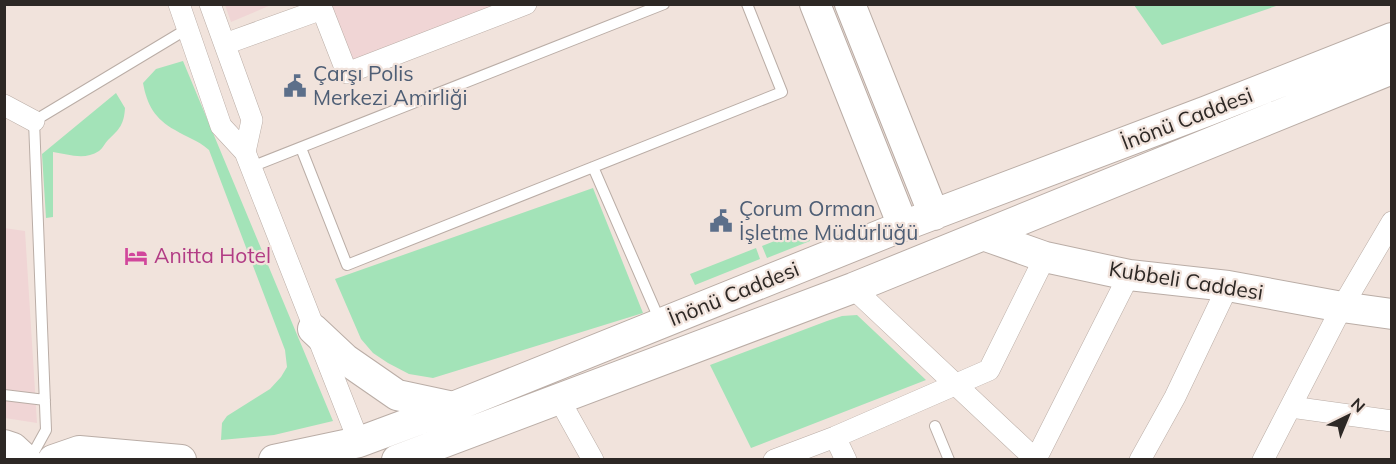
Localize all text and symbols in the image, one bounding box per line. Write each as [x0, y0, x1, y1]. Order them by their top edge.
place label: Çarşı Polis Merkezi Amirliği [313, 60, 468, 110]
public building icon: Çarşı Polis Merkezi Amirliği [282, 73, 308, 99]
street label: İnönü Caddesi [1117, 81, 1256, 155]
place label: Çorum Orman İşletme Müdürlüğü [739, 195, 918, 245]
public building icon: Çorum Orman İşletme Müdürlüğü [708, 208, 734, 234]
place label: Anitta Hotel [154, 242, 271, 268]
hotel icon: Anitta Hotel [123, 243, 149, 269]
street label: İnönü Caddesi [665, 255, 803, 331]
street label: Kubbeli Caddesi [1107, 255, 1265, 305]
north arrow [1318, 386, 1378, 446]
text: N [1347, 394, 1369, 416]

